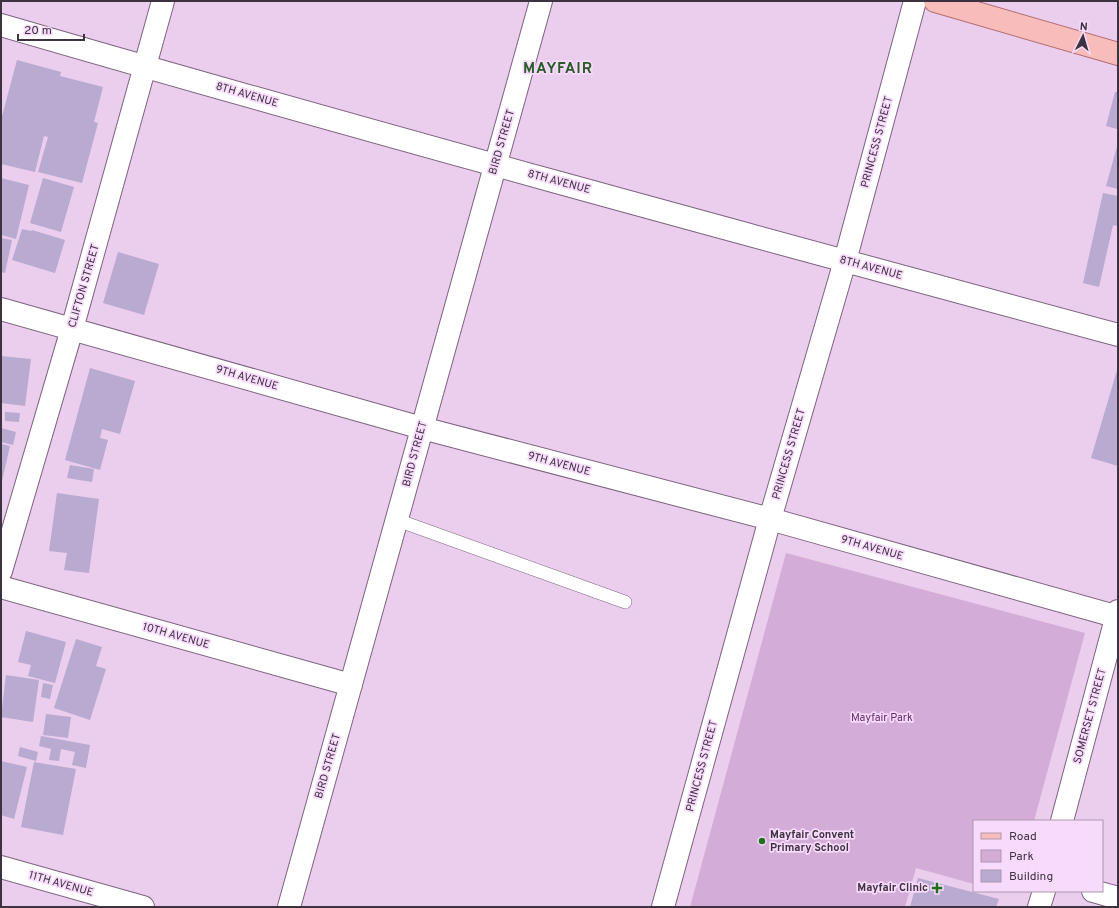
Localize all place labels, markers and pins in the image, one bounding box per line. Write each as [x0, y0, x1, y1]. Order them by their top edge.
place label: Mayfair Convent Primary School [770, 828, 854, 855]
marker: Mayfair Convent Primary School [757, 836, 767, 846]
place label: Mayfair Clinic [857, 881, 928, 895]
marker: Mayfair Clinic [931, 882, 943, 894]

